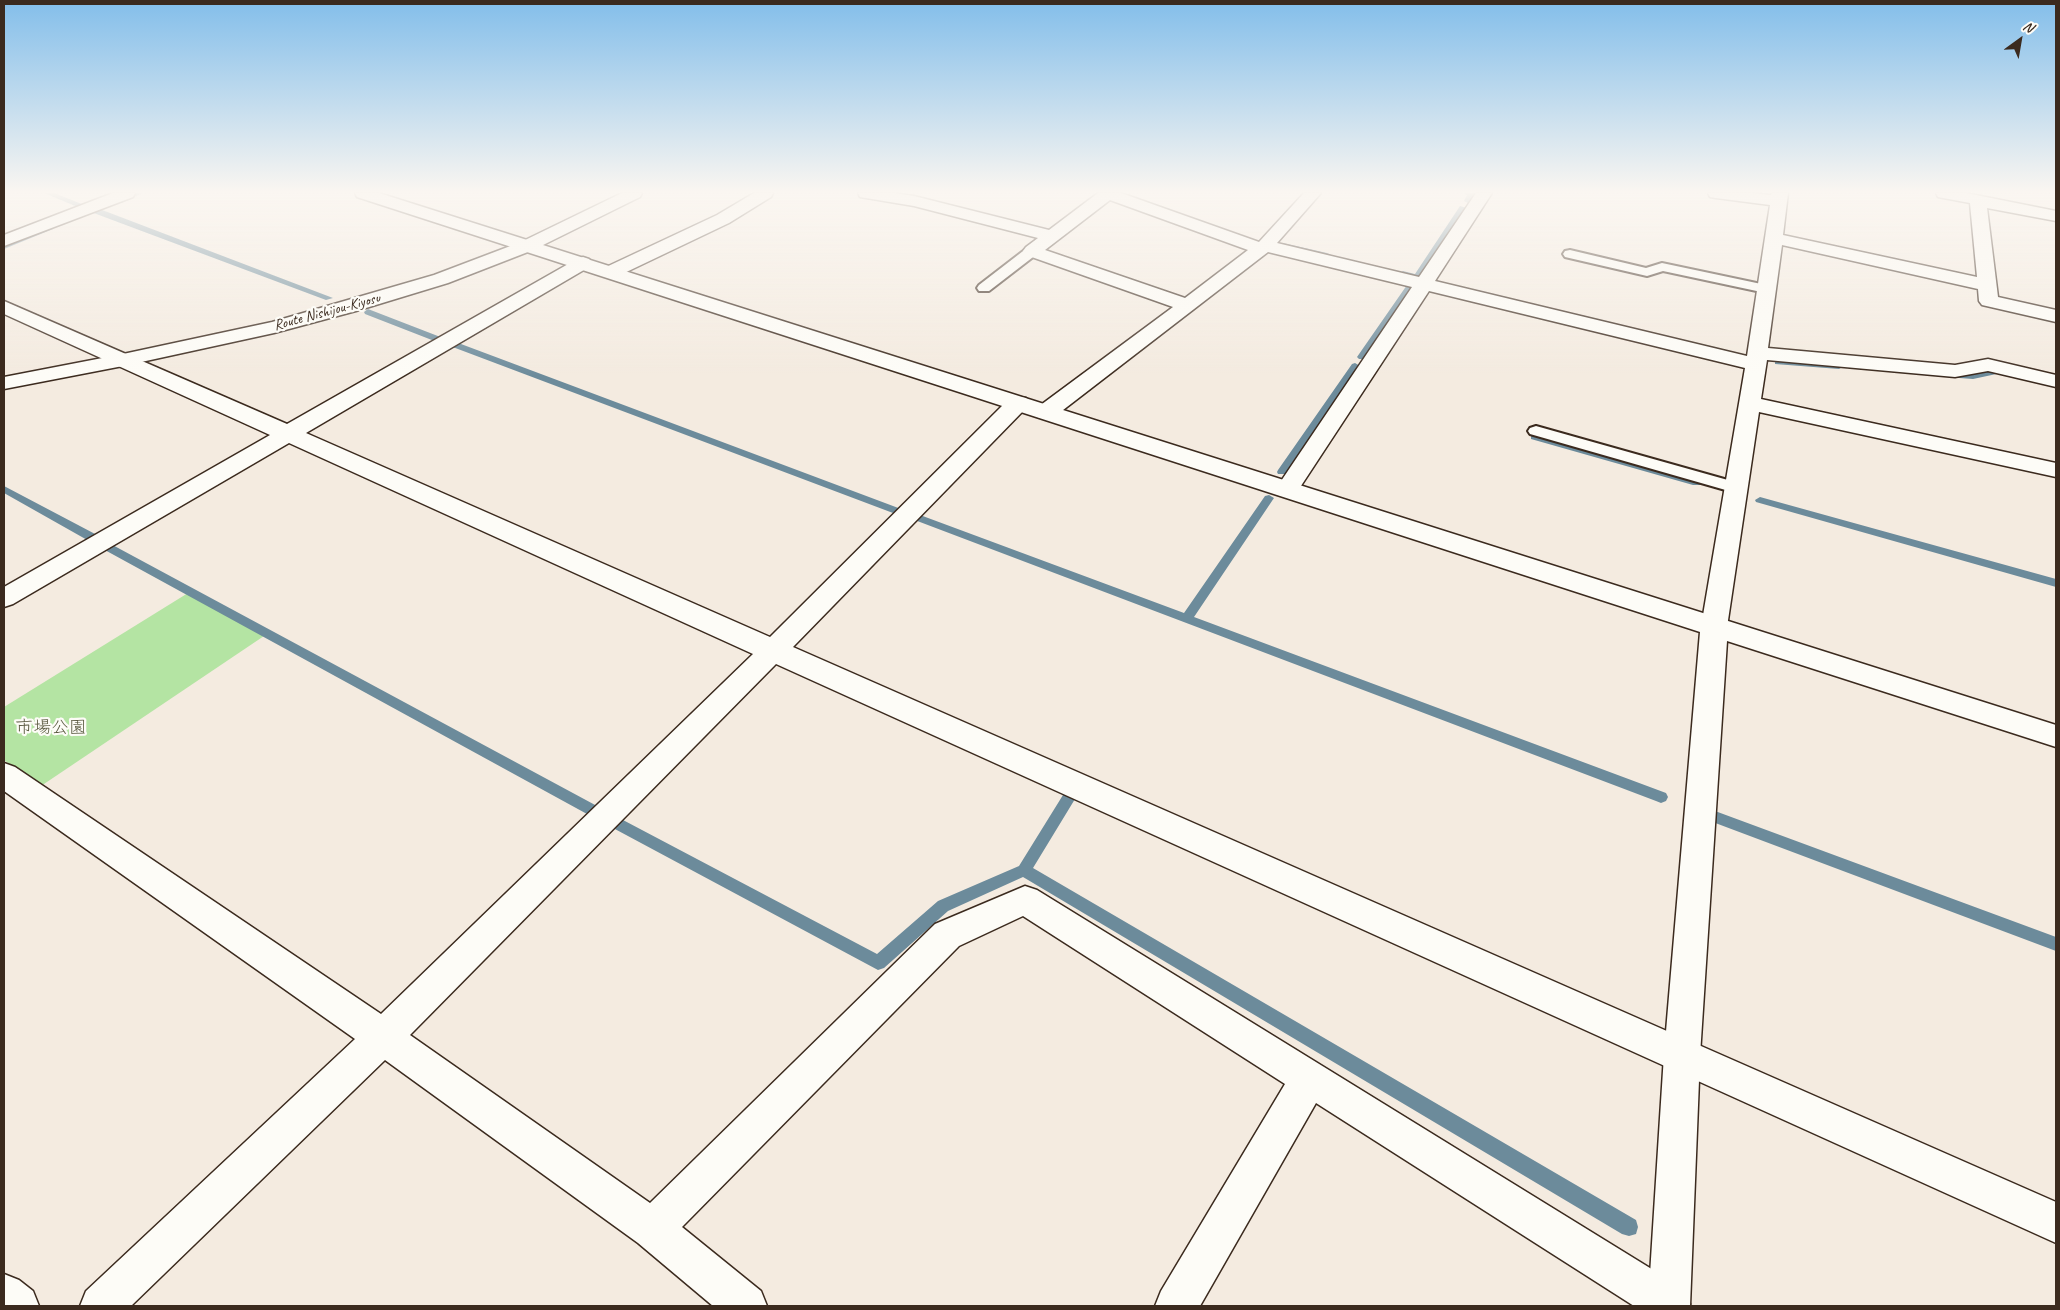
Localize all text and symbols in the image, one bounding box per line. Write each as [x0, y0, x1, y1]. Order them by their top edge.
north arrow [1995, 15, 2045, 65]
text: N [2020, 17, 2036, 36]
street label: Route Nishijou-Kiyosu [272, 289, 382, 335]
park label: 市場公園 [15, 717, 87, 739]

